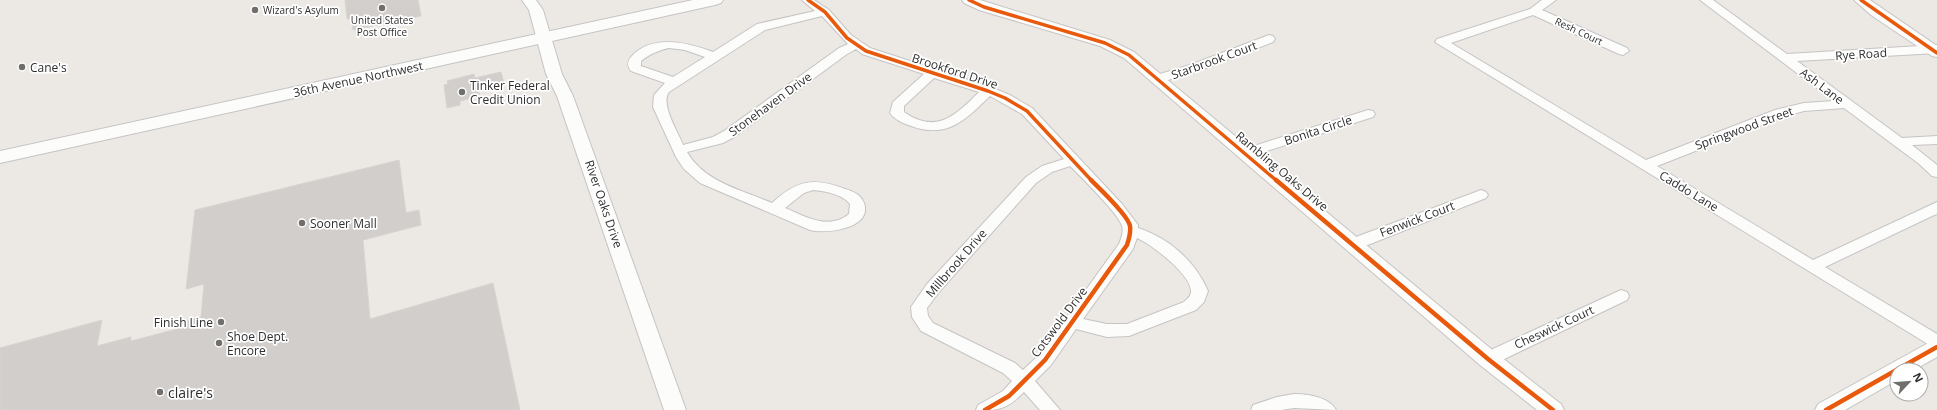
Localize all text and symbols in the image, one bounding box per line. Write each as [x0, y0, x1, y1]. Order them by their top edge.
place label: Wizard's Asylum [263, 3, 339, 17]
marker: United States Post Office [377, 3, 387, 13]
marker: Wizard's Asylum [250, 5, 260, 15]
place label: United States Post Office [351, 13, 413, 39]
street label: Resh Court [1553, 14, 1606, 48]
street label: Starbrook Court [1169, 37, 1259, 83]
street label: Rye Road [1835, 44, 1887, 64]
street label: Brookford Drive [910, 49, 1000, 93]
street label: 36th Avenue Northwest [292, 57, 424, 101]
place label: Cane's [30, 59, 67, 76]
marker: Cane's [17, 62, 27, 72]
street label: Ash Lane [1797, 64, 1848, 108]
street label: Stonehaven Drive [725, 68, 815, 140]
place label: Tinker Federal Credit Union [470, 77, 550, 108]
marker: Tinker Federal Credit Union [457, 87, 467, 97]
street label: Springwood Street [1692, 102, 1796, 154]
street label: Bonita Circle [1282, 111, 1354, 149]
street label: Rambling Oaks Drive [1232, 127, 1332, 215]
street label: River Oaks Drive [581, 158, 627, 250]
street label: Caddo Lane [1656, 167, 1722, 215]
street label: Fenwick Court [1377, 197, 1457, 241]
place label: Sooner Mall [310, 215, 377, 232]
marker: Sooner Mall [297, 218, 307, 228]
street label: Millbrook Drive [922, 225, 991, 301]
street label: Cotswold Drive [1027, 283, 1091, 361]
street label: Cheswick Court [1511, 301, 1597, 353]
place label: Finish Line [154, 314, 213, 331]
marker: Finish Line [216, 317, 226, 327]
place label: Shoe Dept. Encore [227, 328, 288, 359]
marker: Shoe Dept. Encore [214, 338, 224, 348]
north arrow [1889, 362, 1929, 402]
text: N [1910, 370, 1927, 385]
place label: claire's [168, 383, 213, 402]
marker: claire's [155, 387, 165, 397]

